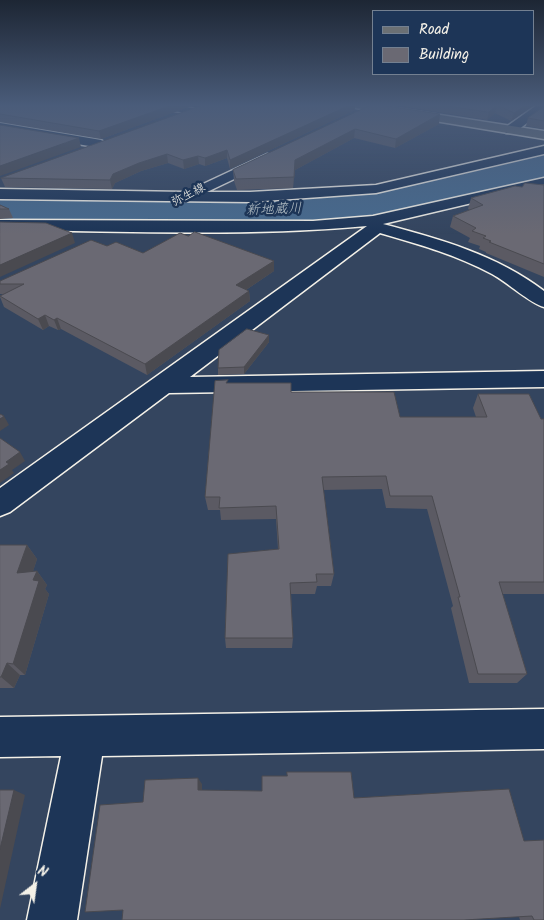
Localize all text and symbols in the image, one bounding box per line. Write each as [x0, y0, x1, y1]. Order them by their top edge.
legend [372, 10, 534, 75]
text: Road [419, 18, 449, 42]
text: Building [419, 43, 469, 67]
street label: 弥生線 [170, 181, 208, 211]
water label: 新地蔵川 [246, 202, 302, 220]
north arrow [10, 860, 60, 910]
text: N [33, 860, 52, 884]

